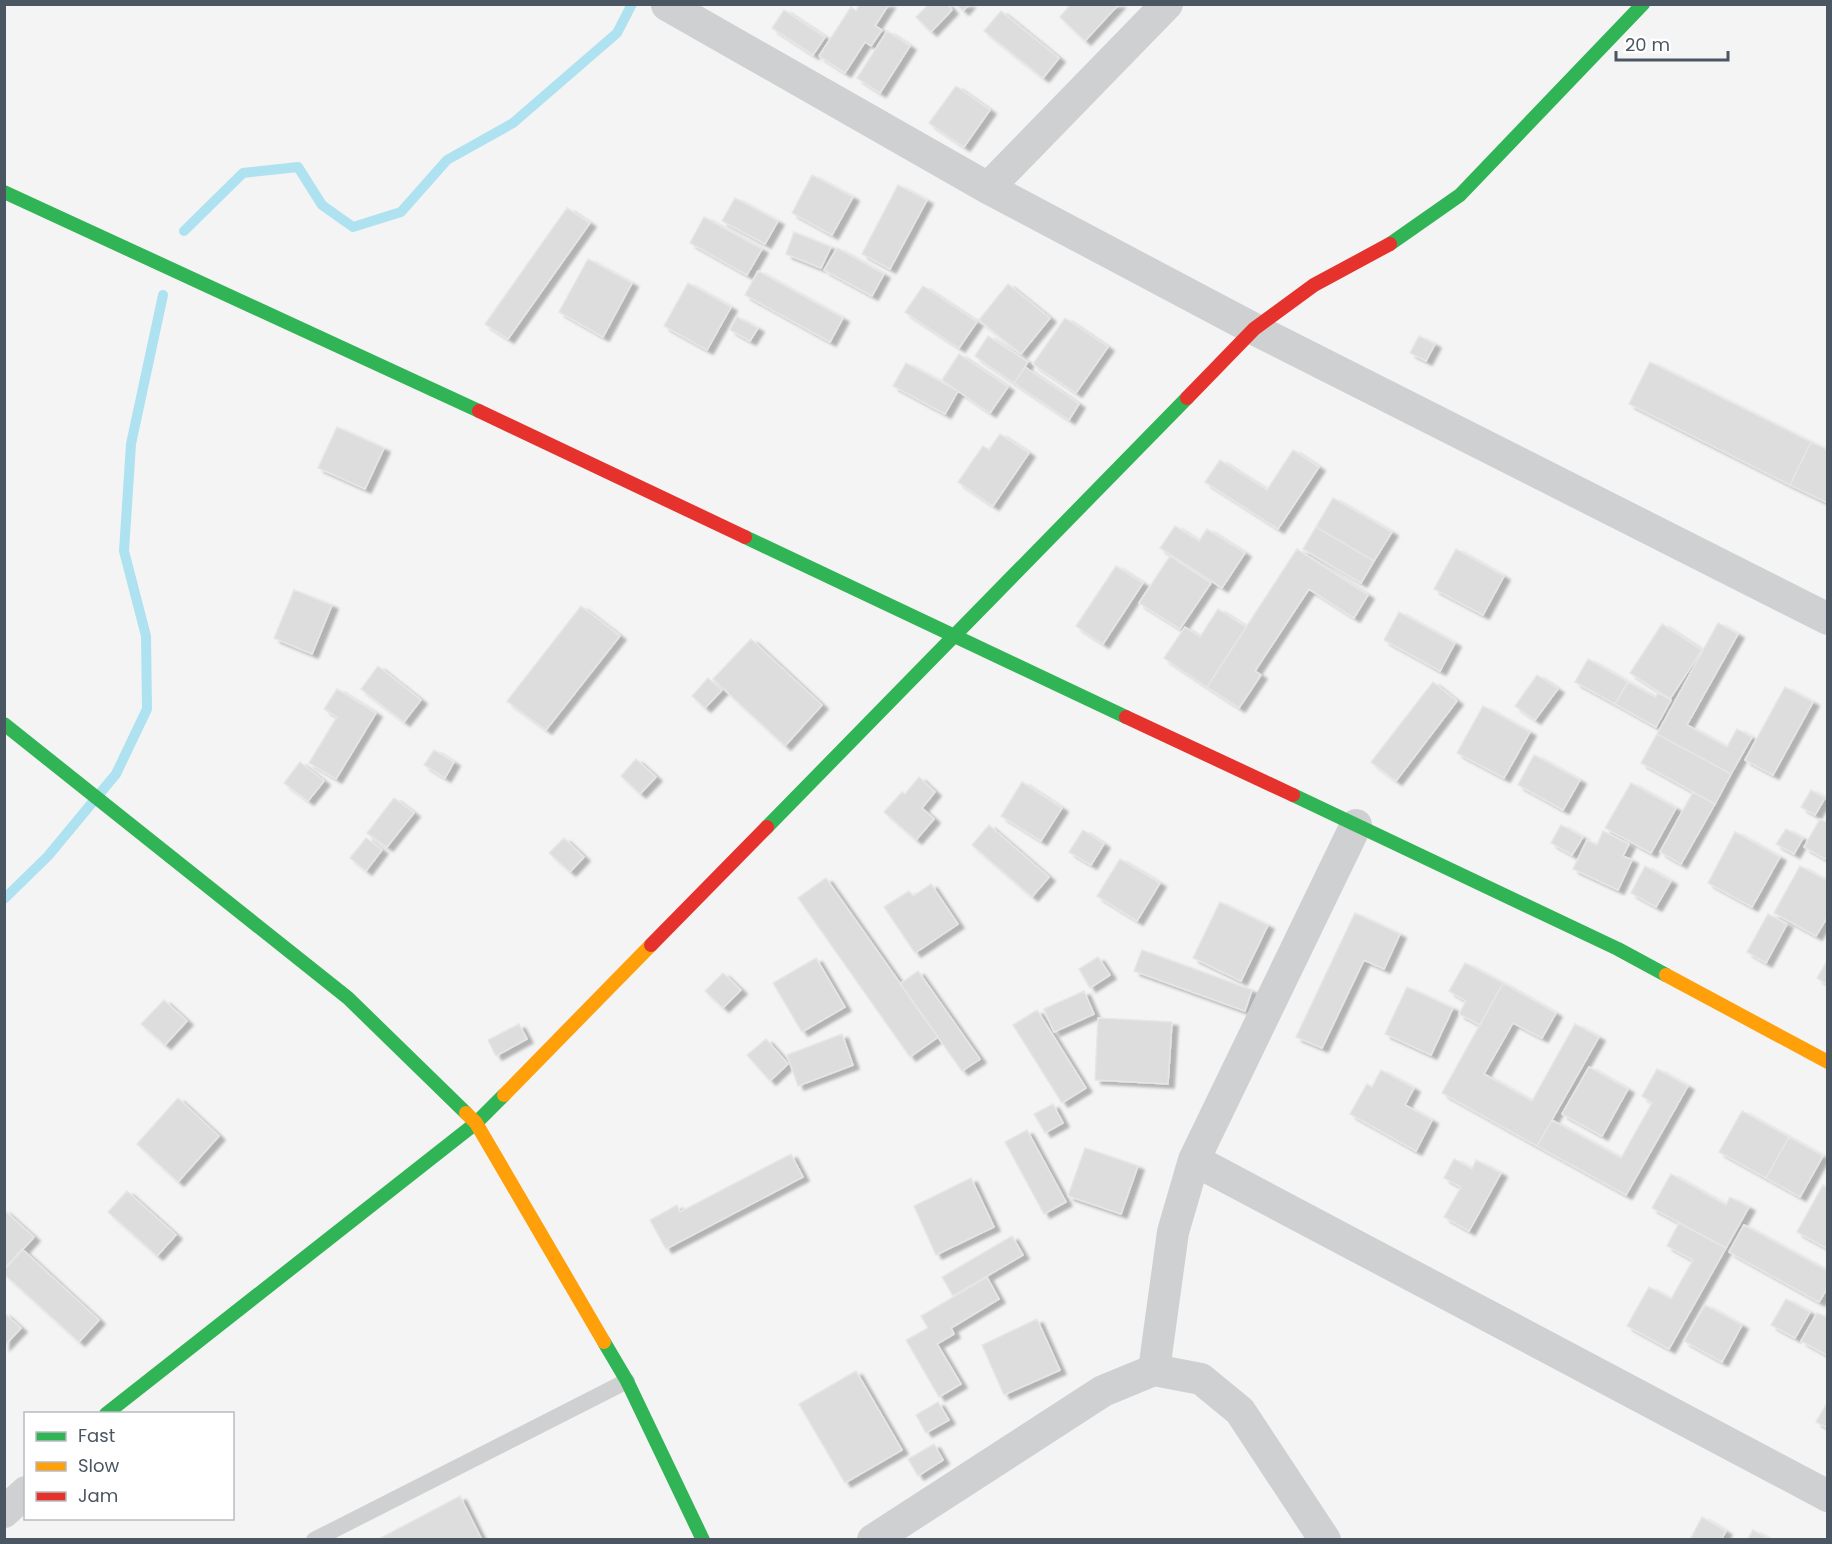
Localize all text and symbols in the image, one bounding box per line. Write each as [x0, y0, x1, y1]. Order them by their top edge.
scale bar [1616, 24, 1728, 62]
text: 20 m [1625, 32, 1670, 57]
legend [24, 1412, 234, 1520]
text: Fast [78, 1423, 115, 1448]
text: Slow [78, 1453, 120, 1478]
text: Jam [78, 1483, 118, 1508]

